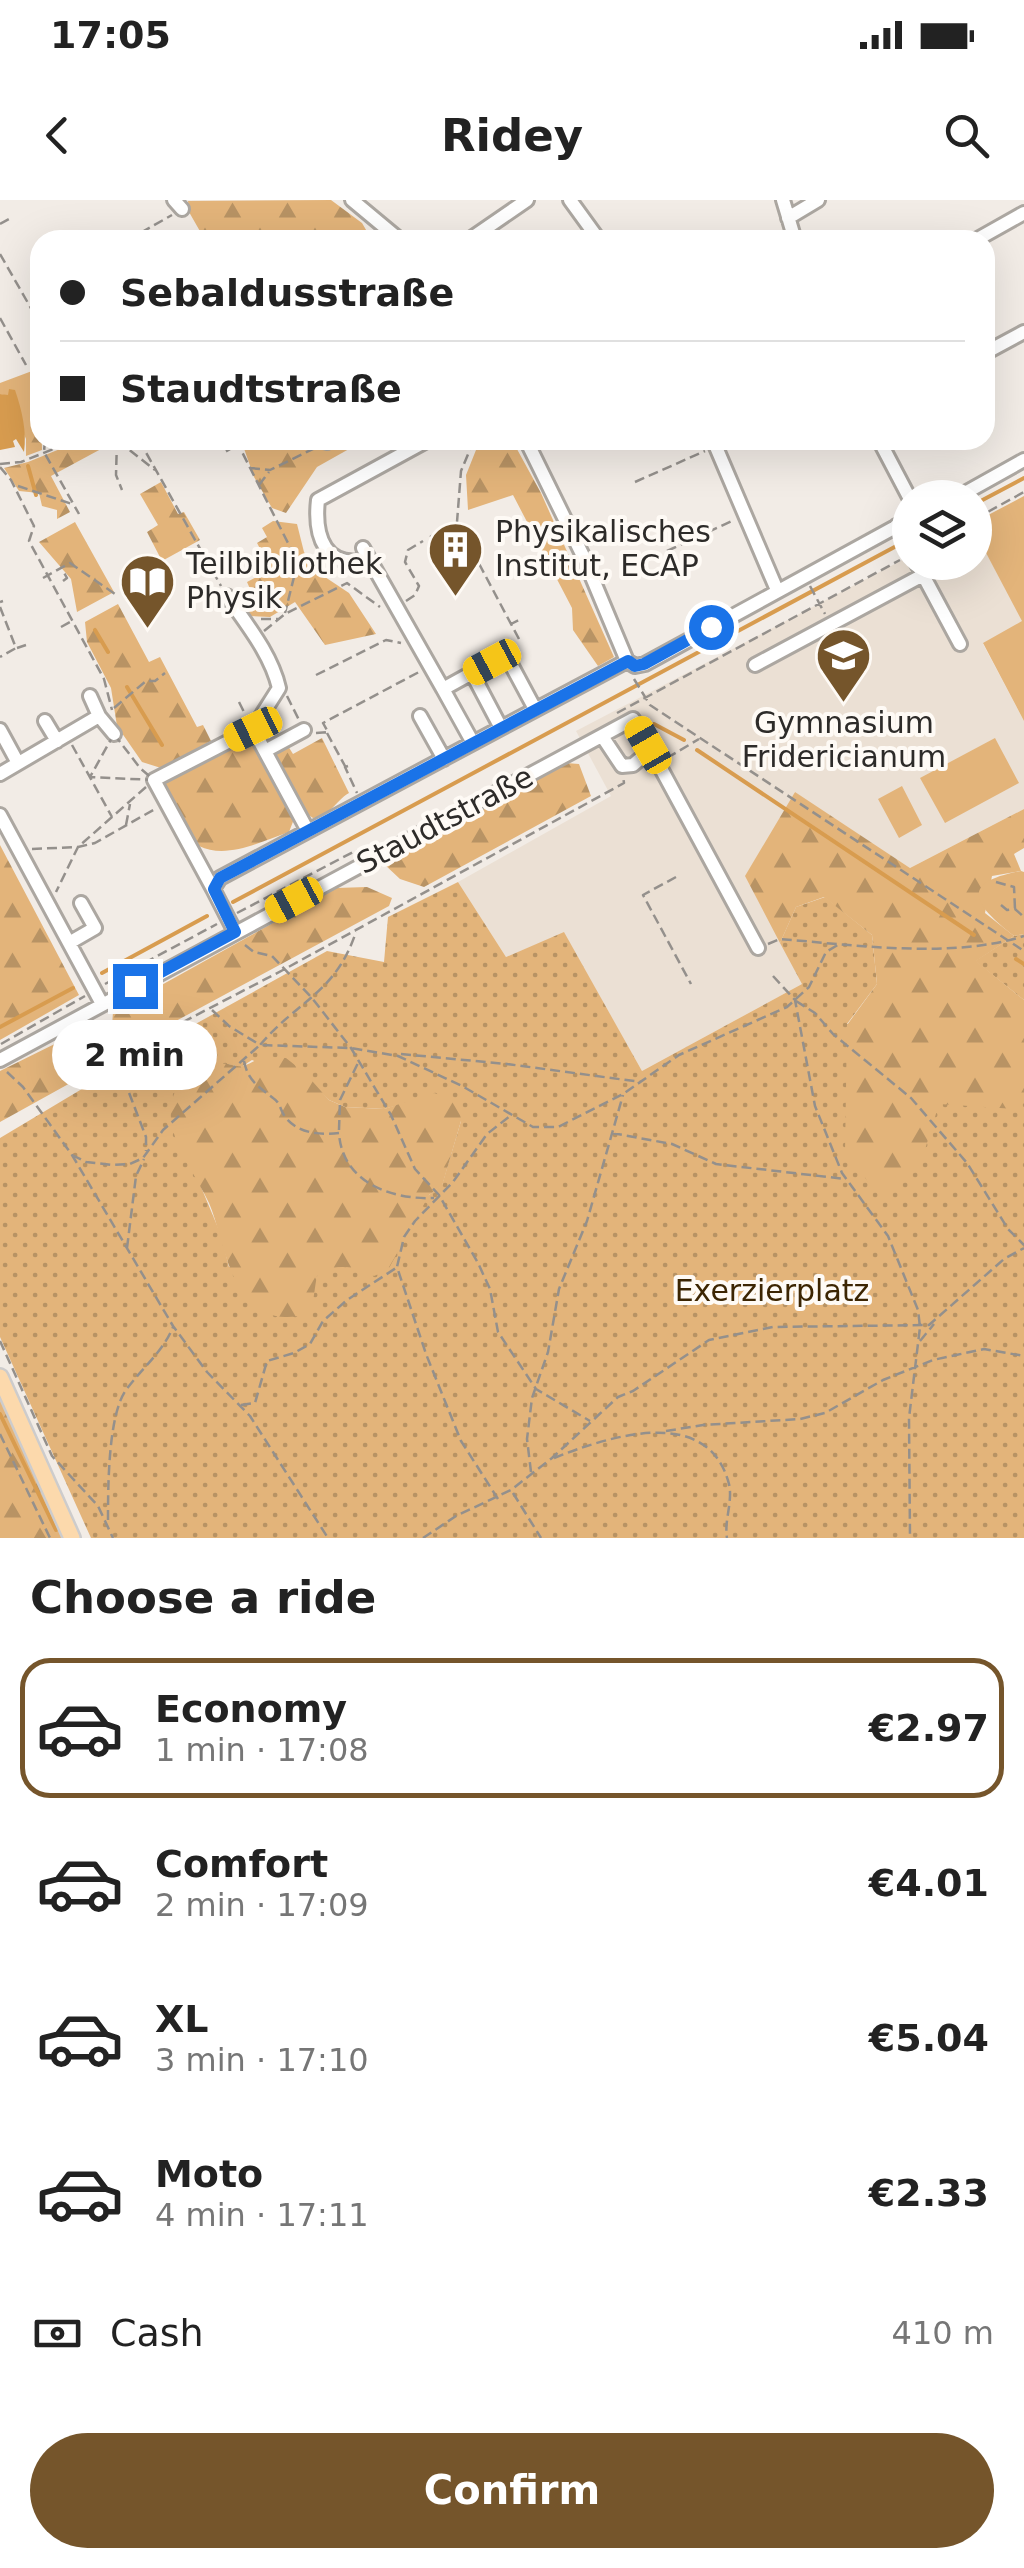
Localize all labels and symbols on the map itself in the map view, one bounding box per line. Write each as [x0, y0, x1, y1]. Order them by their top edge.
place label: Physikalisches Institut, ECAP [495, 514, 711, 583]
building icon: Physikalisches Institut, ECAP [426, 519, 486, 598]
place label: Teilbibliothek Physik [185, 546, 383, 615]
library icon: Teilbibliothek Physik [117, 551, 177, 630]
route start [689, 605, 734, 650]
school or university icon: Gymnasium Fridericianum [814, 625, 874, 704]
car [458, 635, 526, 689]
car [219, 702, 287, 756]
place label: Gymnasium Fridericianum [742, 705, 946, 774]
car [620, 712, 676, 778]
street label: Staudtstraße [351, 758, 539, 881]
car [260, 873, 328, 927]
route end [113, 964, 158, 1009]
callout: 2 min [52, 1021, 218, 1091]
park label: Exerzierplatz [675, 1273, 869, 1308]

